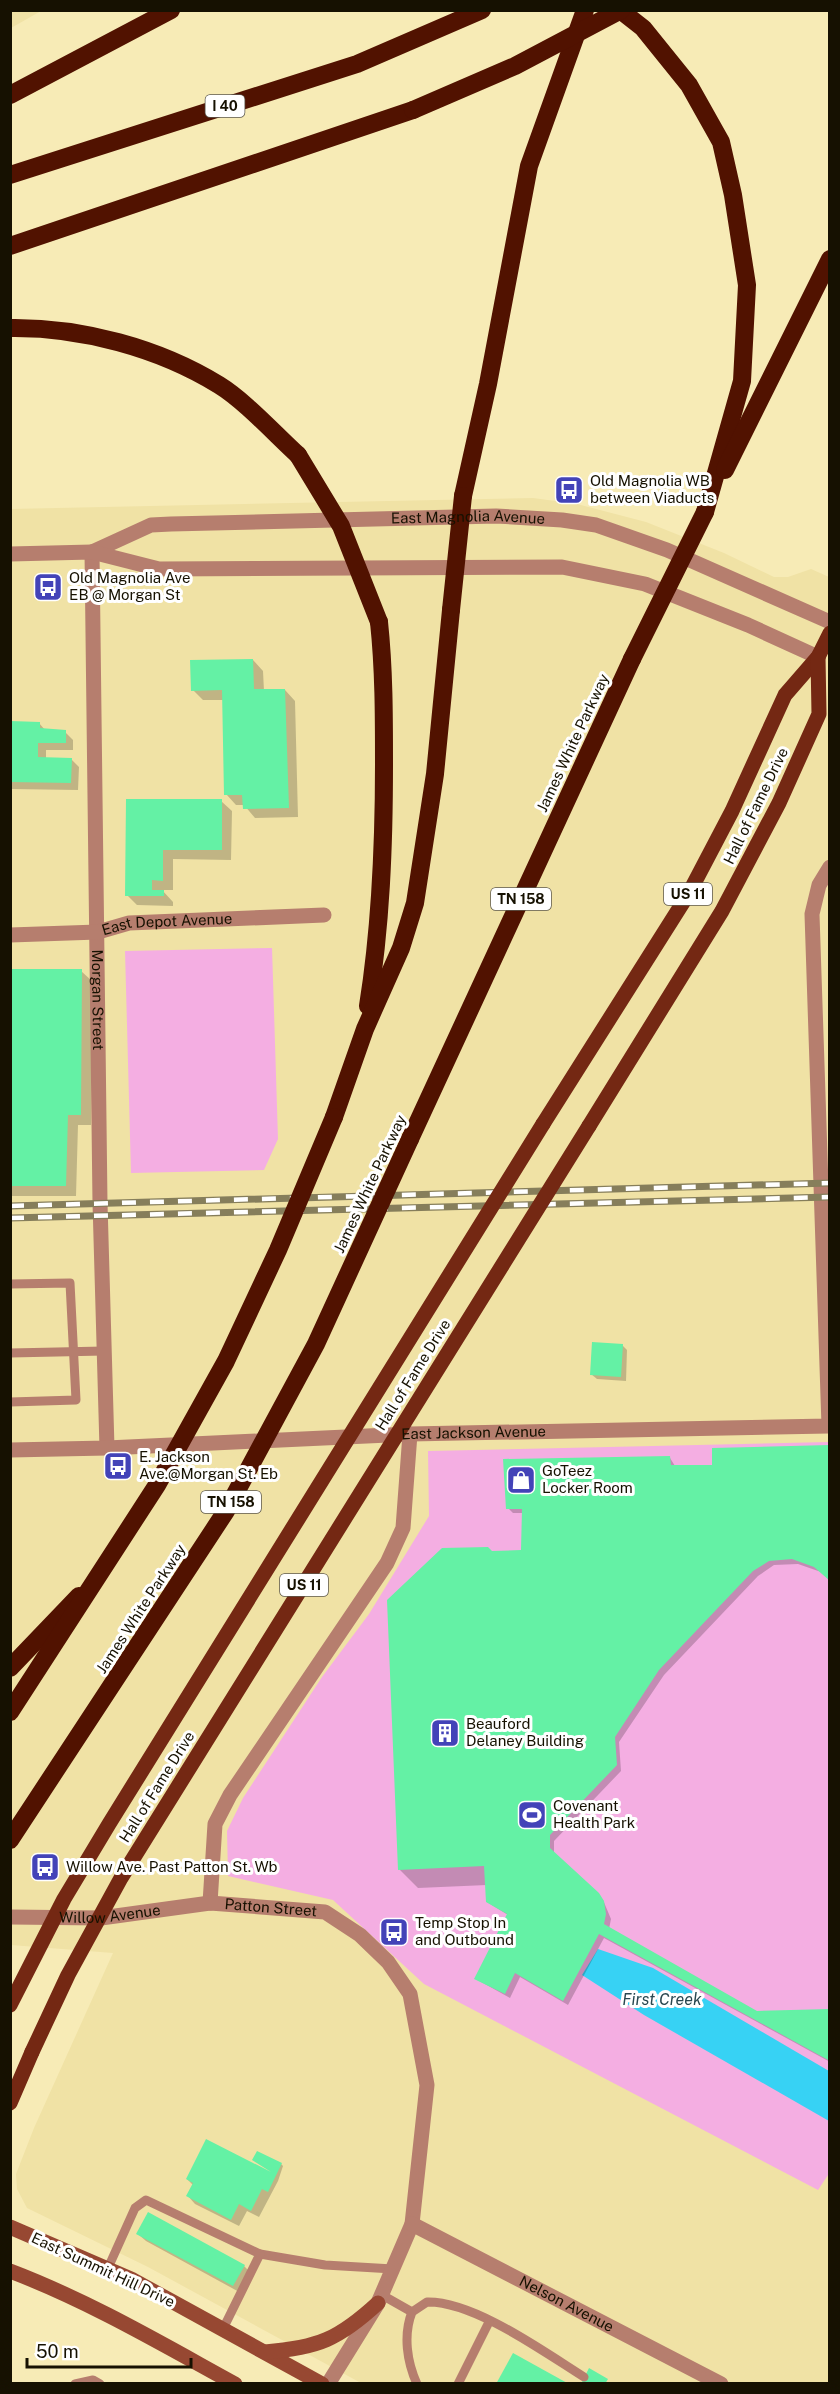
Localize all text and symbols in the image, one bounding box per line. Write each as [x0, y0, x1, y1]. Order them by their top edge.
road number: I 40 [206, 95, 244, 117]
place label: Old Magnolia WB between Viaducts [590, 472, 714, 506]
bus stop icon: Old Magnolia WB between Viaducts [553, 474, 585, 506]
street label: East Magnolia Avenue [391, 507, 545, 527]
place label: Old Magnolia Ave EB @ Morgan St [69, 569, 190, 603]
bus stop icon: Old Magnolia Ave EB @ Morgan St [32, 571, 64, 603]
street label: James White Parkway [533, 671, 612, 815]
street label: Hall of Fame Drive [720, 745, 791, 867]
road number: US 11 [664, 883, 712, 905]
road number: TN 158 [491, 888, 551, 910]
street label: East Depot Avenue [100, 910, 233, 938]
street label: Morgan Street [89, 949, 107, 1051]
street label: James White Parkway [330, 1112, 409, 1256]
street label: Hall of Fame Drive [372, 1316, 454, 1433]
street label: East Jackson Avenue [401, 1422, 546, 1442]
place label: E. Jackson Ave.@Morgan St. Eb [139, 1448, 278, 1482]
bus stop icon: E. Jackson Ave.@Morgan St. Eb [102, 1450, 134, 1482]
place label: GoTeez Locker Room [542, 1462, 633, 1496]
shop icon: GoTeez Locker Room [505, 1464, 537, 1496]
road number: TN 158 [201, 1491, 261, 1513]
street label: James White Parkway [92, 1541, 189, 1676]
road number: US 11 [280, 1574, 328, 1596]
place label: Beauford Delaney Building [466, 1715, 584, 1749]
building icon: Beauford Delaney Building [429, 1717, 461, 1749]
street label: Hall of Fame Drive [116, 1728, 198, 1845]
place label: Covenant Health Park [553, 1797, 635, 1831]
sports icon: Covenant Health Park [516, 1799, 548, 1831]
bus stop icon: Willow Ave. Past Patton St. Wb [29, 1851, 61, 1883]
place label: Willow Ave. Past Patton St. Wb [66, 1858, 278, 1875]
street label: Patton Street [224, 1895, 318, 1919]
street label: Willow Avenue [59, 1901, 161, 1926]
place label: Temp Stop In and Outbound [415, 1914, 514, 1948]
bus stop icon: Temp Stop In and Outbound [378, 1916, 410, 1948]
water label: First Creek [622, 1990, 702, 2009]
street label: East Summit Hill Drive [29, 2229, 178, 2310]
street label: Nelson Avenue [517, 2272, 617, 2335]
scale bar [27, 2331, 190, 2369]
text: 50 m [36, 2341, 79, 2362]

